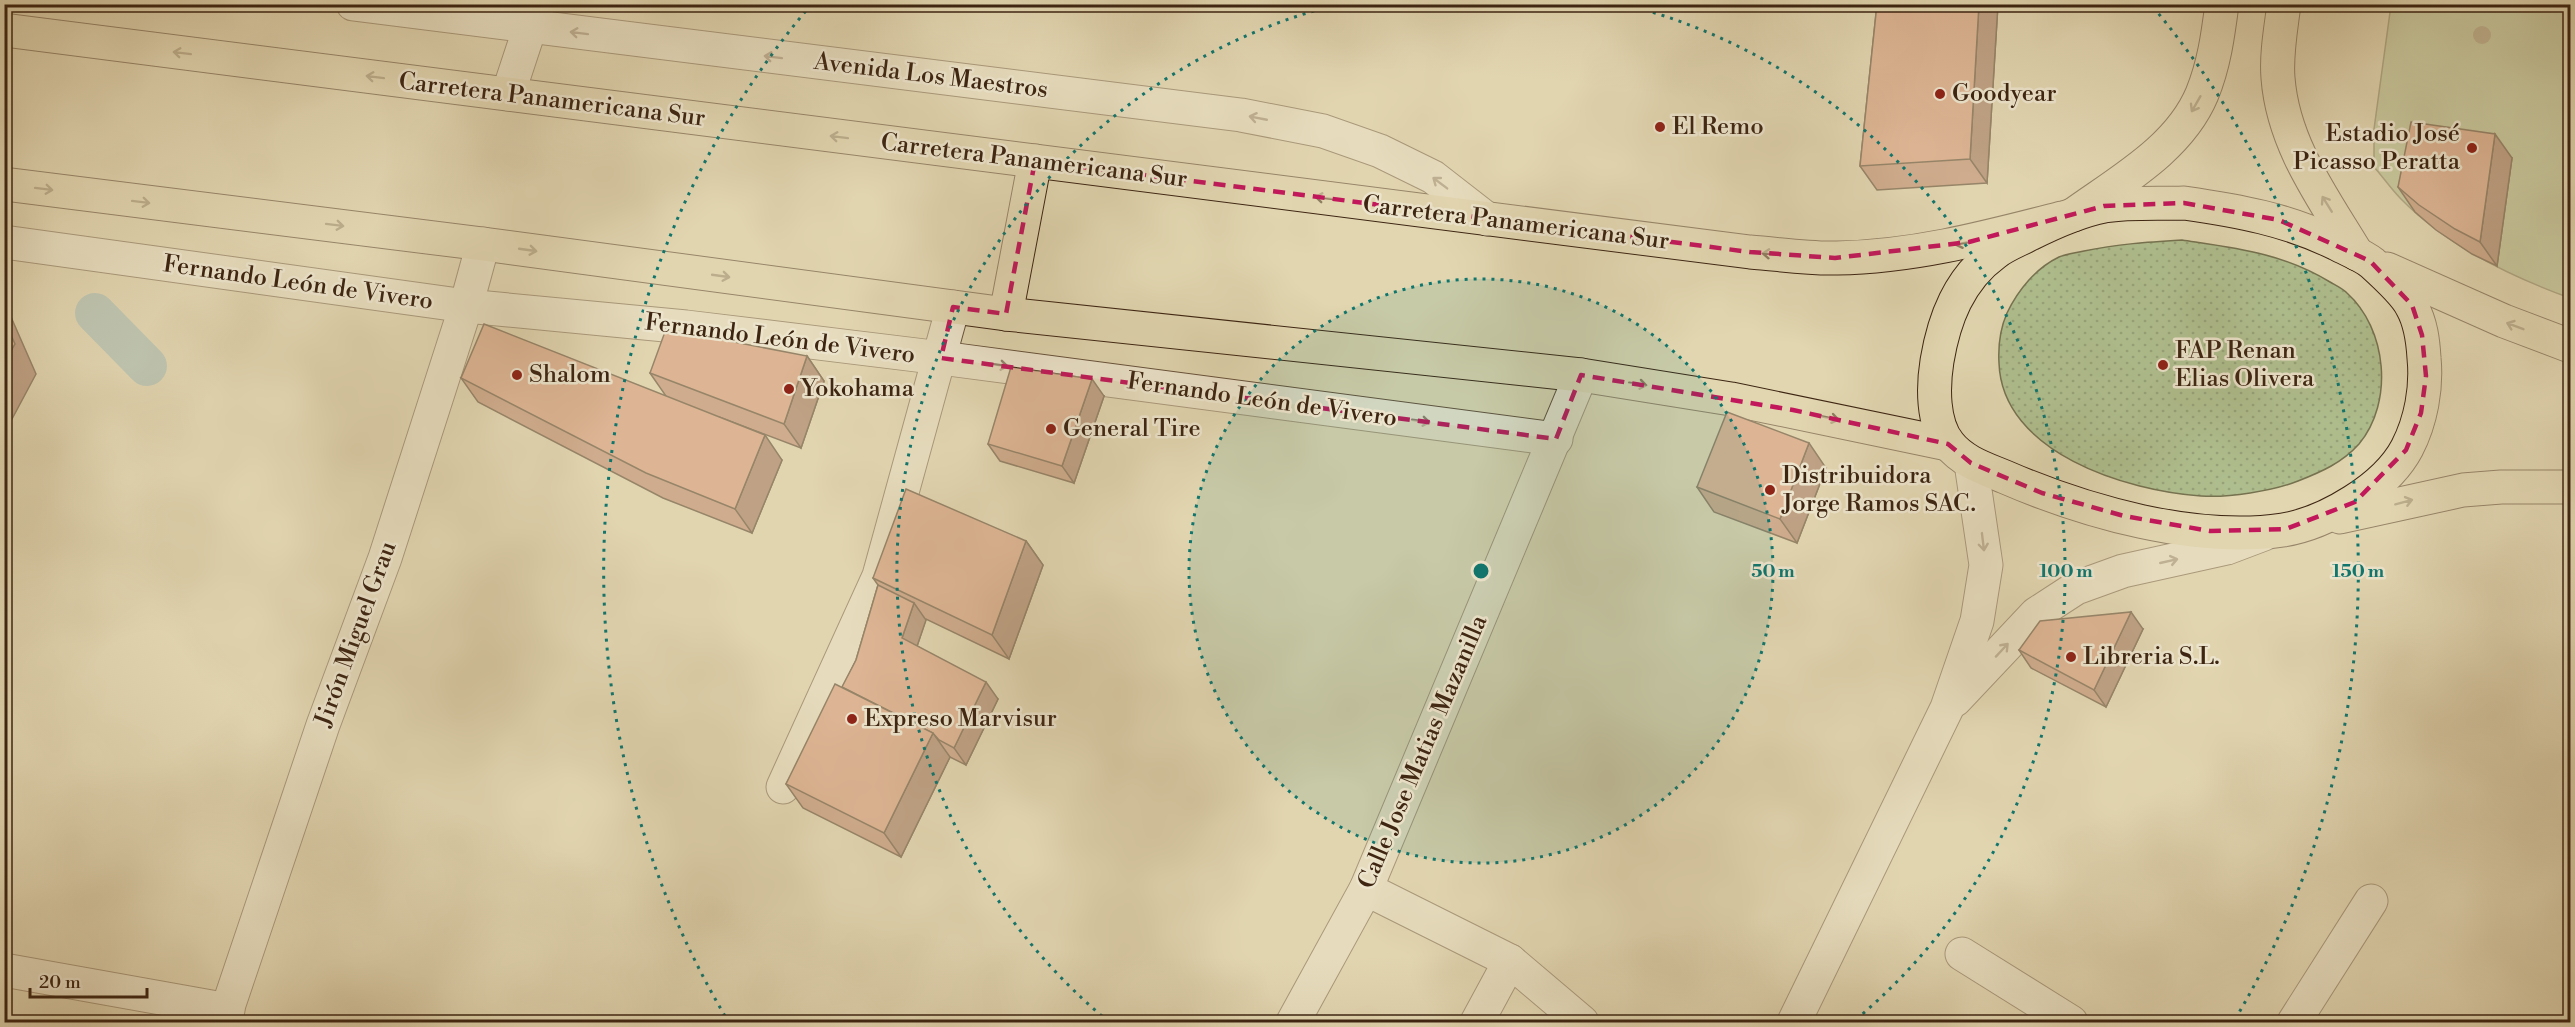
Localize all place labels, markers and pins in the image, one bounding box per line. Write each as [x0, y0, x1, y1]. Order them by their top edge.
place label: Goodyear [1952, 79, 2057, 109]
marker: Goodyear [1933, 87, 1947, 101]
place label: El Remo [1672, 112, 1764, 142]
place label: Estadio José Picasso Peratta [2293, 119, 2461, 177]
marker: El Remo [1653, 120, 1667, 134]
marker: Estadio José Picasso Peratta [2465, 141, 2479, 155]
place label: FAP Renan Elias Olivera [2175, 336, 2315, 394]
marker: FAP Renan Elias Olivera [2156, 358, 2170, 372]
place label: Shalom [529, 360, 611, 390]
marker: Shalom [510, 368, 524, 382]
place label: Yokohama [799, 374, 915, 404]
marker: Yokohama [782, 382, 796, 396]
place label: General Tire [1063, 414, 1201, 444]
marker: General Tire [1044, 422, 1058, 436]
place label: Distribuidora Jorge Ramos SAC. [1781, 461, 1976, 519]
marker: Distribuidora Jorge Ramos SAC. [1763, 483, 1777, 497]
centre of rings [1471, 561, 1491, 581]
place label: Libreria S.L. [2083, 642, 2220, 672]
marker: Libreria S.L. [2064, 650, 2078, 664]
place label: Expreso Marvisur [864, 704, 1057, 734]
marker: Expreso Marvisur [845, 712, 859, 726]

